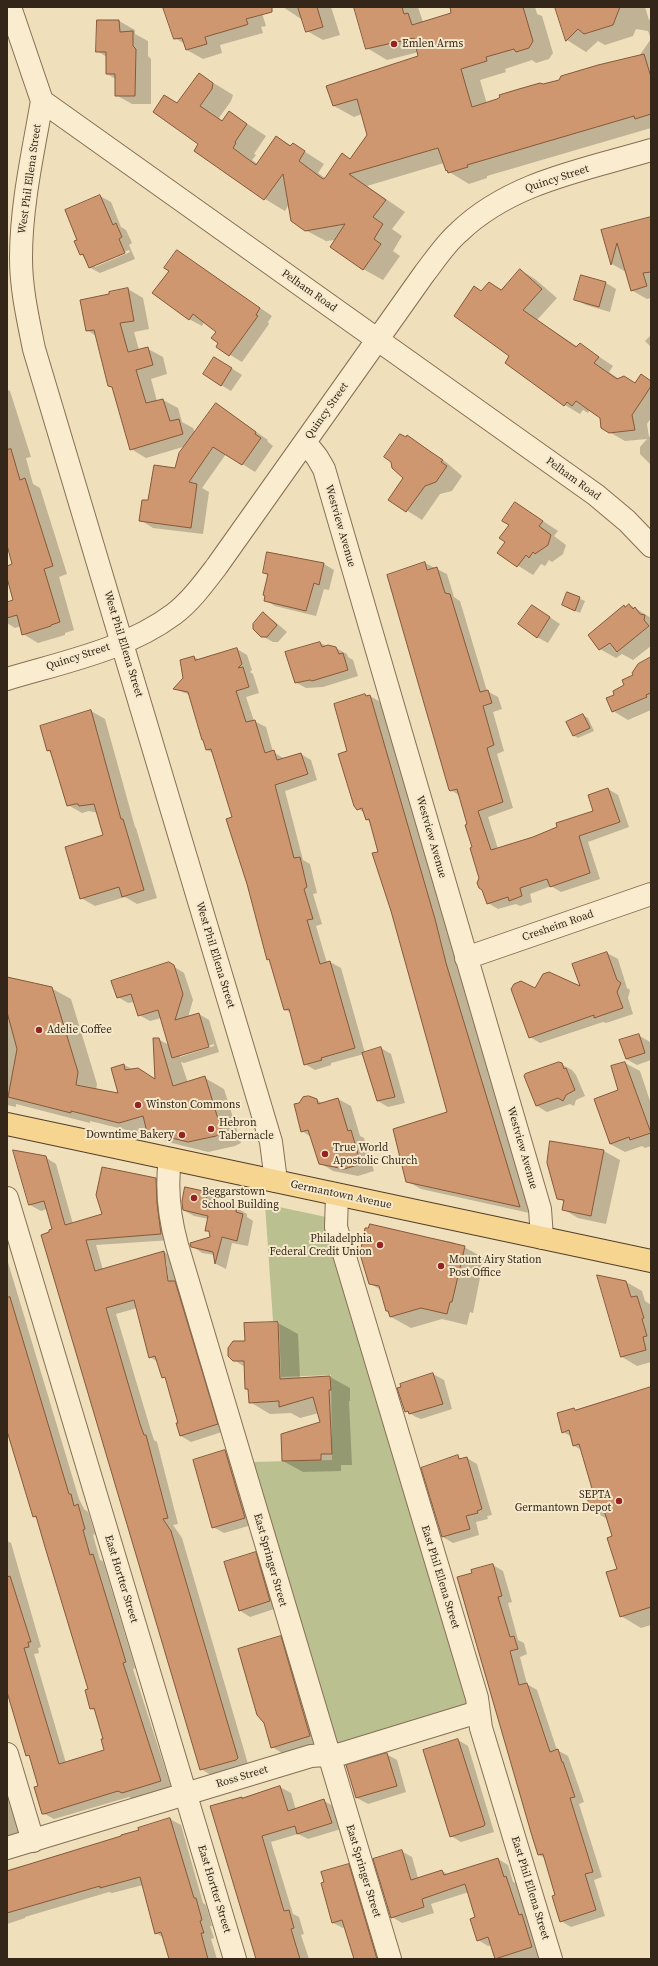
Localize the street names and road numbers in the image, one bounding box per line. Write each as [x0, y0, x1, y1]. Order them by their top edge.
street label: West Phil Ellena Street [16, 123, 44, 235]
street label: Quincy Street [524, 163, 590, 195]
street label: Pelham Road [279, 267, 339, 315]
street label: Quincy Street [303, 380, 351, 442]
street label: Pelham Road [543, 455, 603, 503]
street label: Westview Avenue [322, 483, 358, 569]
street label: West Phil Ellena Street [101, 589, 145, 699]
street label: Quincy Street [45, 641, 111, 673]
street label: Westview Avenue [413, 794, 449, 880]
street label: West Phil Ellena Street [193, 900, 237, 1010]
street label: Cresheim Road [521, 908, 595, 944]
street label: Westview Avenue [504, 1105, 540, 1191]
street label: Germantown Avenue [289, 1178, 393, 1212]
street label: East Springer Street [250, 1512, 290, 1608]
street label: East Phil Ellena Street [418, 1524, 462, 1630]
street label: East Hortter Street [101, 1534, 141, 1624]
street label: Ross Street [214, 1763, 270, 1791]
street label: East Springer Street [343, 1823, 383, 1919]
street label: East Phil Ellena Street [508, 1835, 552, 1941]
street label: East Hortter Street [194, 1844, 234, 1934]

